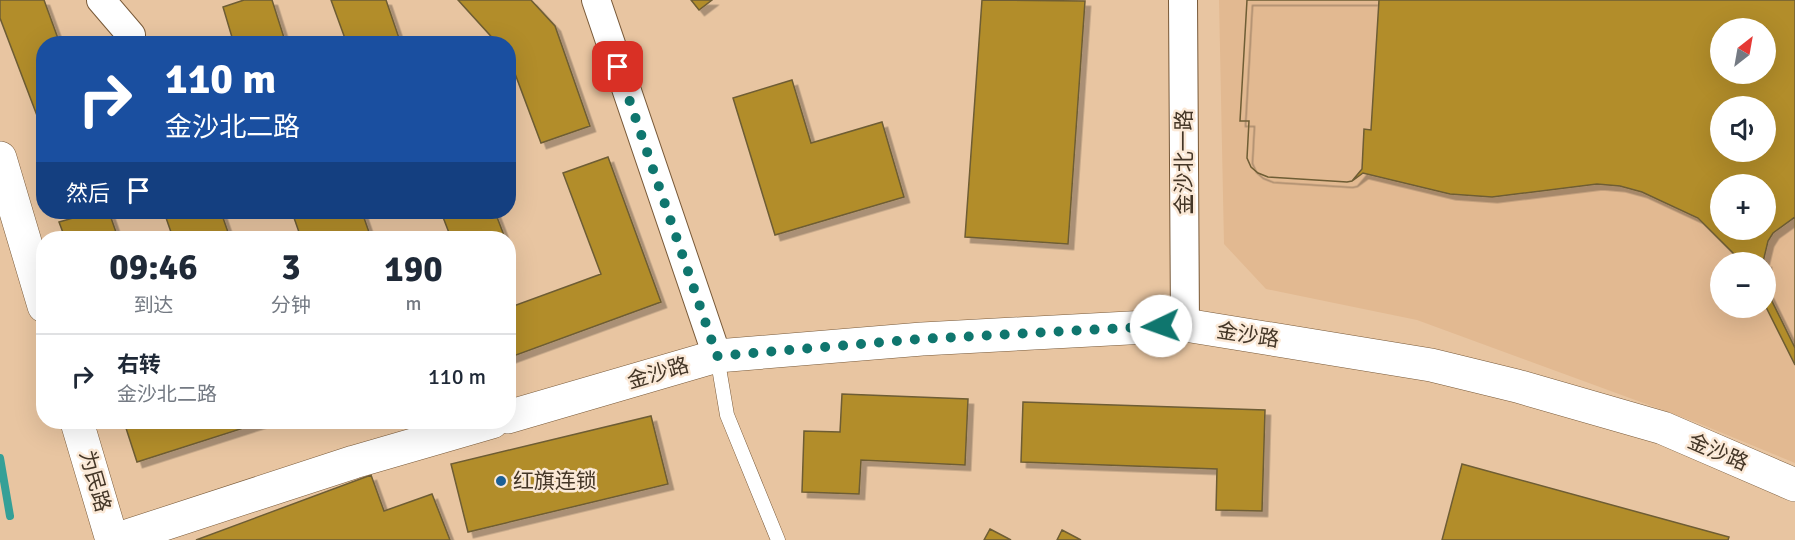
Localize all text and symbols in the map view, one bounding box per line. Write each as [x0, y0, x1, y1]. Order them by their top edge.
north arrow [1710, 18, 1776, 84]
map controls [1710, 18, 1776, 318]
pin [592, 41, 643, 92]
icon: arrive [601, 50, 634, 83]
text: 110 m [165, 54, 276, 105]
icon: right [66, 60, 144, 138]
button: sound [1710, 96, 1776, 162]
street label: 金沙北一路 [1171, 110, 1197, 215]
text: 金沙北二路 [165, 111, 300, 144]
icon: arrive [122, 174, 155, 207]
button: + [1710, 174, 1776, 240]
text: 然后 [66, 180, 110, 207]
text: 09:46 [109, 245, 198, 290]
text: 3 [281, 245, 301, 290]
text: 190 [384, 247, 443, 292]
button: − [1710, 252, 1776, 318]
text: m [406, 291, 421, 316]
text: 到达 [134, 293, 174, 318]
text: 分钟 [271, 293, 311, 318]
position arrow [1129, 294, 1193, 358]
street label: 金沙路 [1215, 317, 1281, 353]
text: 右转 [117, 351, 161, 378]
street label: 金沙路 [624, 352, 692, 394]
icon: right [66, 360, 99, 393]
text: 110 m [428, 363, 486, 390]
text: 金沙北二路 [117, 382, 217, 407]
street label: 金沙路 [1684, 428, 1752, 476]
street label: 为民路 [74, 447, 116, 515]
place label: 红旗连锁 [513, 468, 597, 494]
marker: 红旗连锁 [494, 474, 508, 488]

